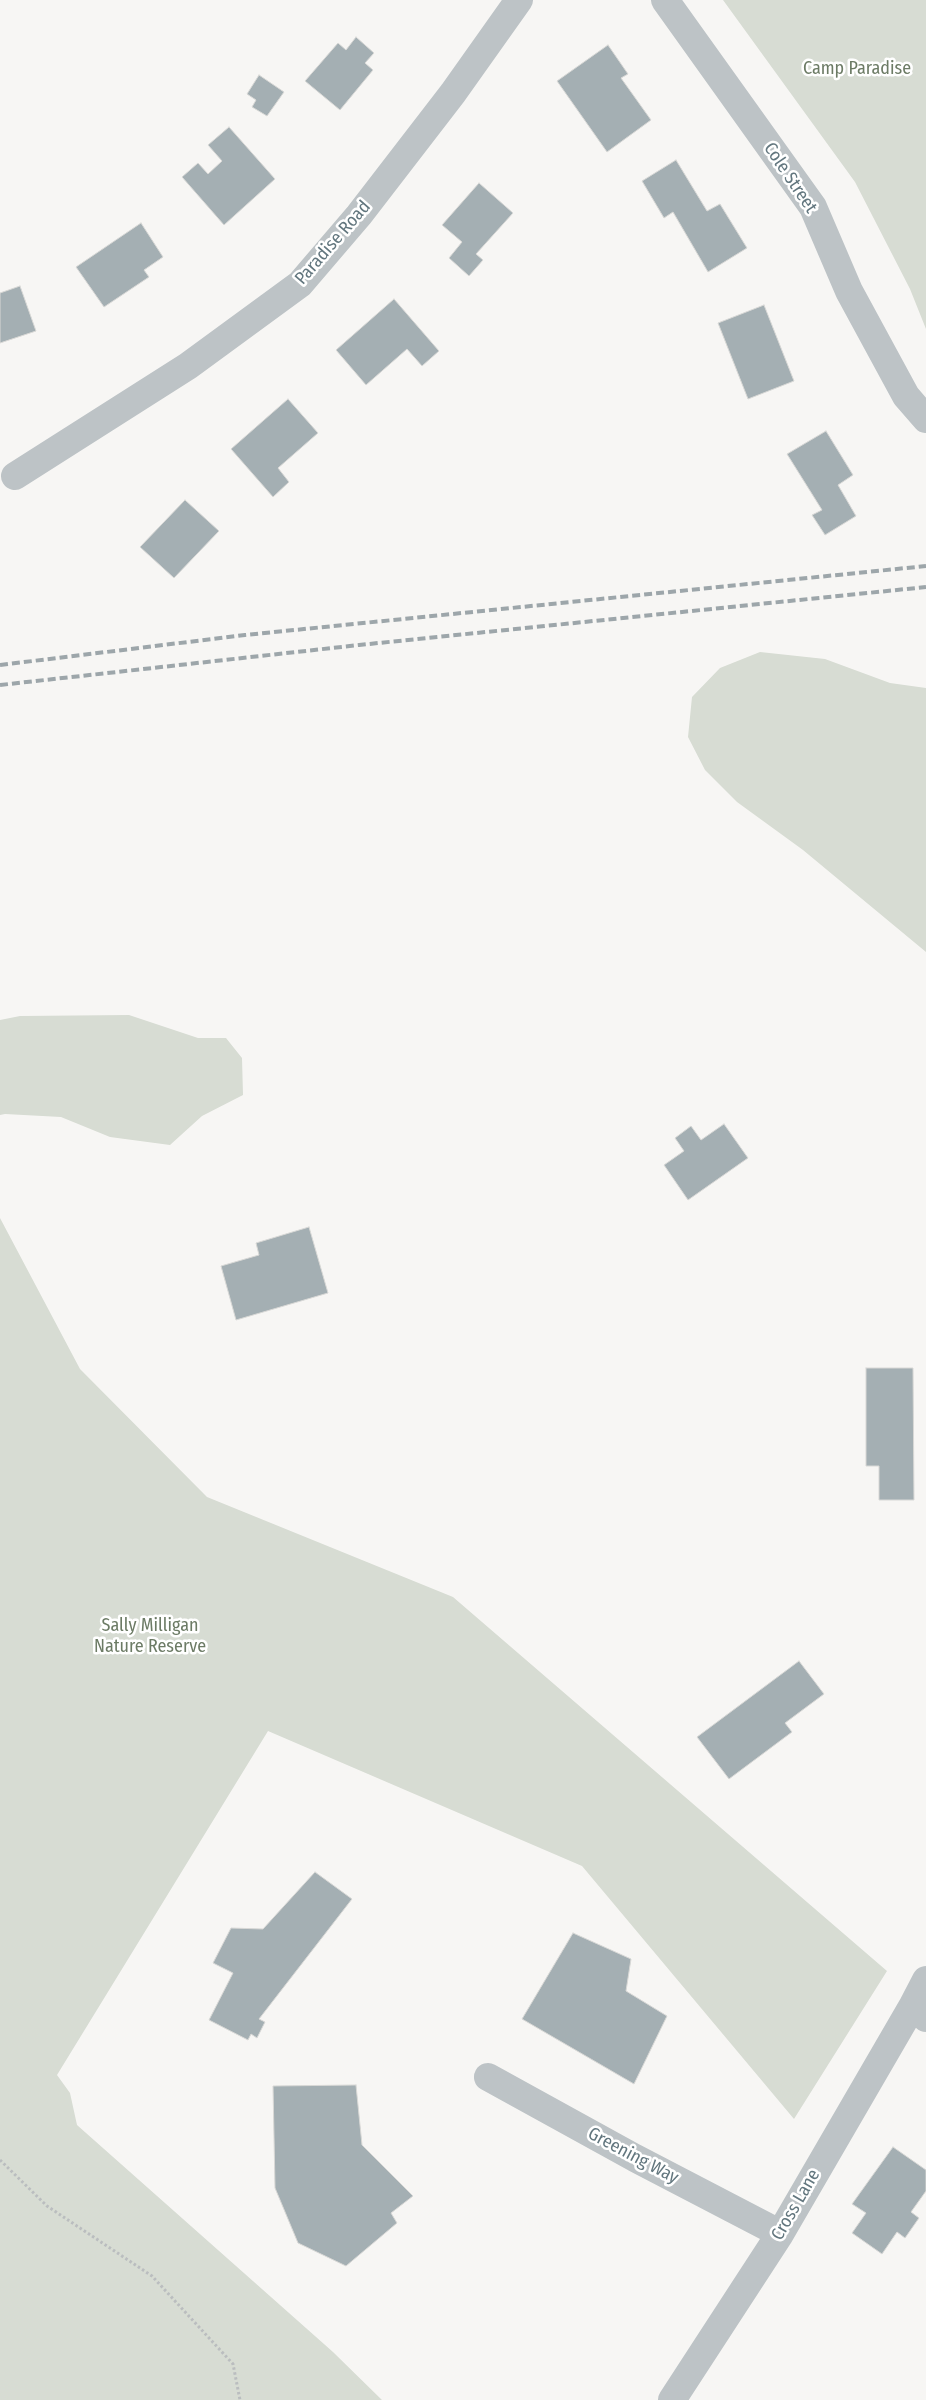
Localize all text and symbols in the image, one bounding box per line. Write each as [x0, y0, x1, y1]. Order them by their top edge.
park label: Camp Paradise [803, 58, 911, 80]
street label: Cole Street [759, 139, 821, 217]
street label: Paradise Road [291, 197, 375, 289]
park label: Sally Milligan Nature Reserve [94, 1615, 206, 1658]
street label: Greening Way [584, 2123, 682, 2189]
street label: Cross Lane [767, 2166, 825, 2244]

